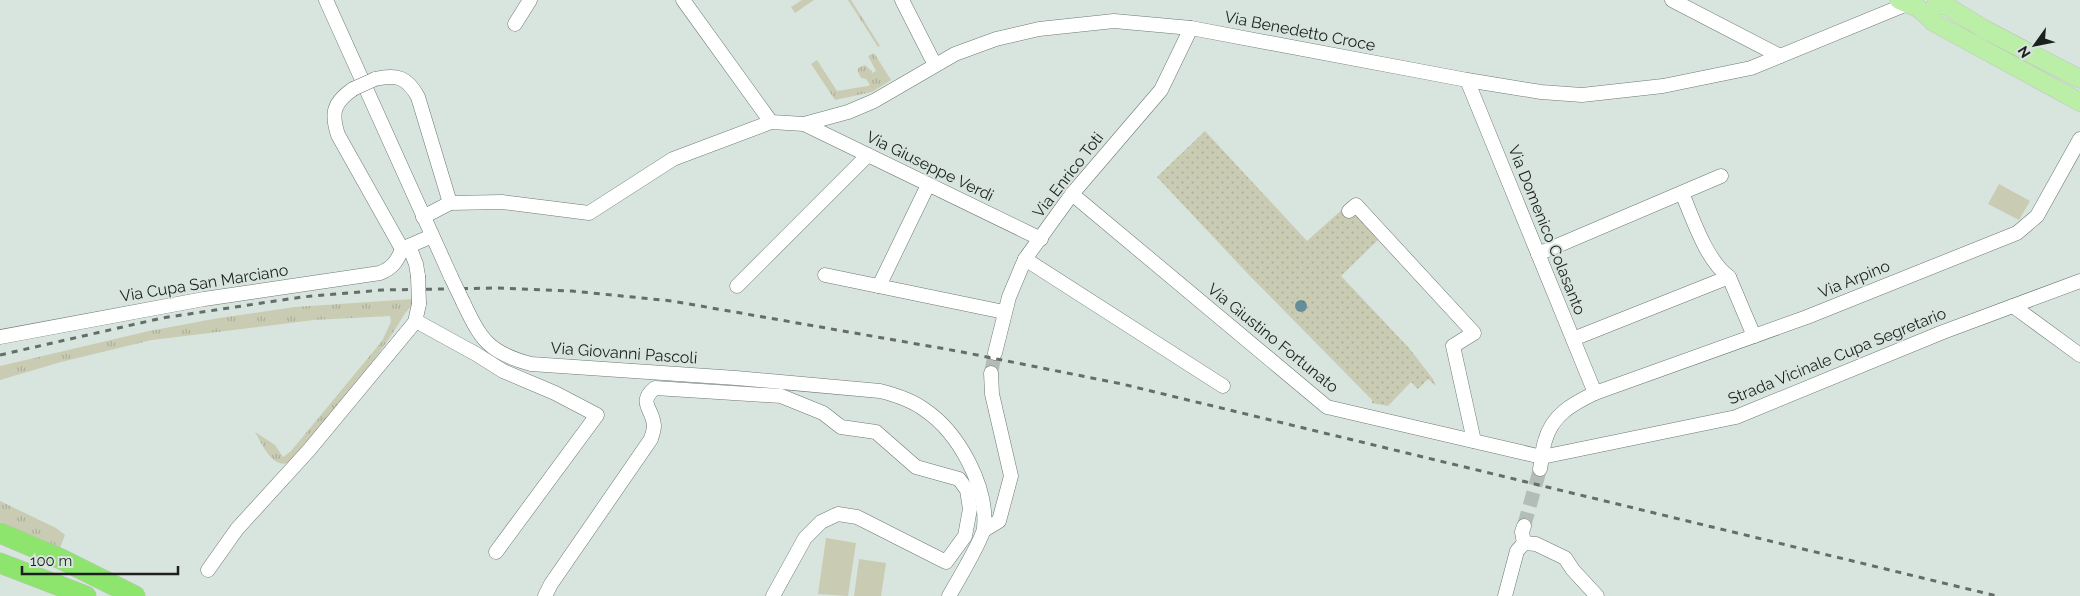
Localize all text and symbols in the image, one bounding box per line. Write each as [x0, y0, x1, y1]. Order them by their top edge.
street label: Via Benedetto Croce [1223, 7, 1377, 55]
north arrow [2010, 20, 2060, 70]
text: N [2014, 43, 2034, 61]
street label: Via Giuseppe Verdi [863, 127, 997, 205]
street label: Via Enrico Toti [1029, 128, 1107, 222]
street label: Via Domenico Colasanto [1504, 142, 1590, 318]
street label: Via Arpino [1816, 256, 1892, 302]
street label: Via Cupa San Marciano [119, 260, 289, 306]
street label: Via Giustino Fortunato [1204, 279, 1342, 397]
street label: Strada Vicinale Cupa Segretario [1725, 303, 1949, 409]
street label: Via Giovanni Pascoli [550, 338, 698, 368]
scale bar [22, 544, 179, 576]
text: 100 m [30, 552, 72, 570]

